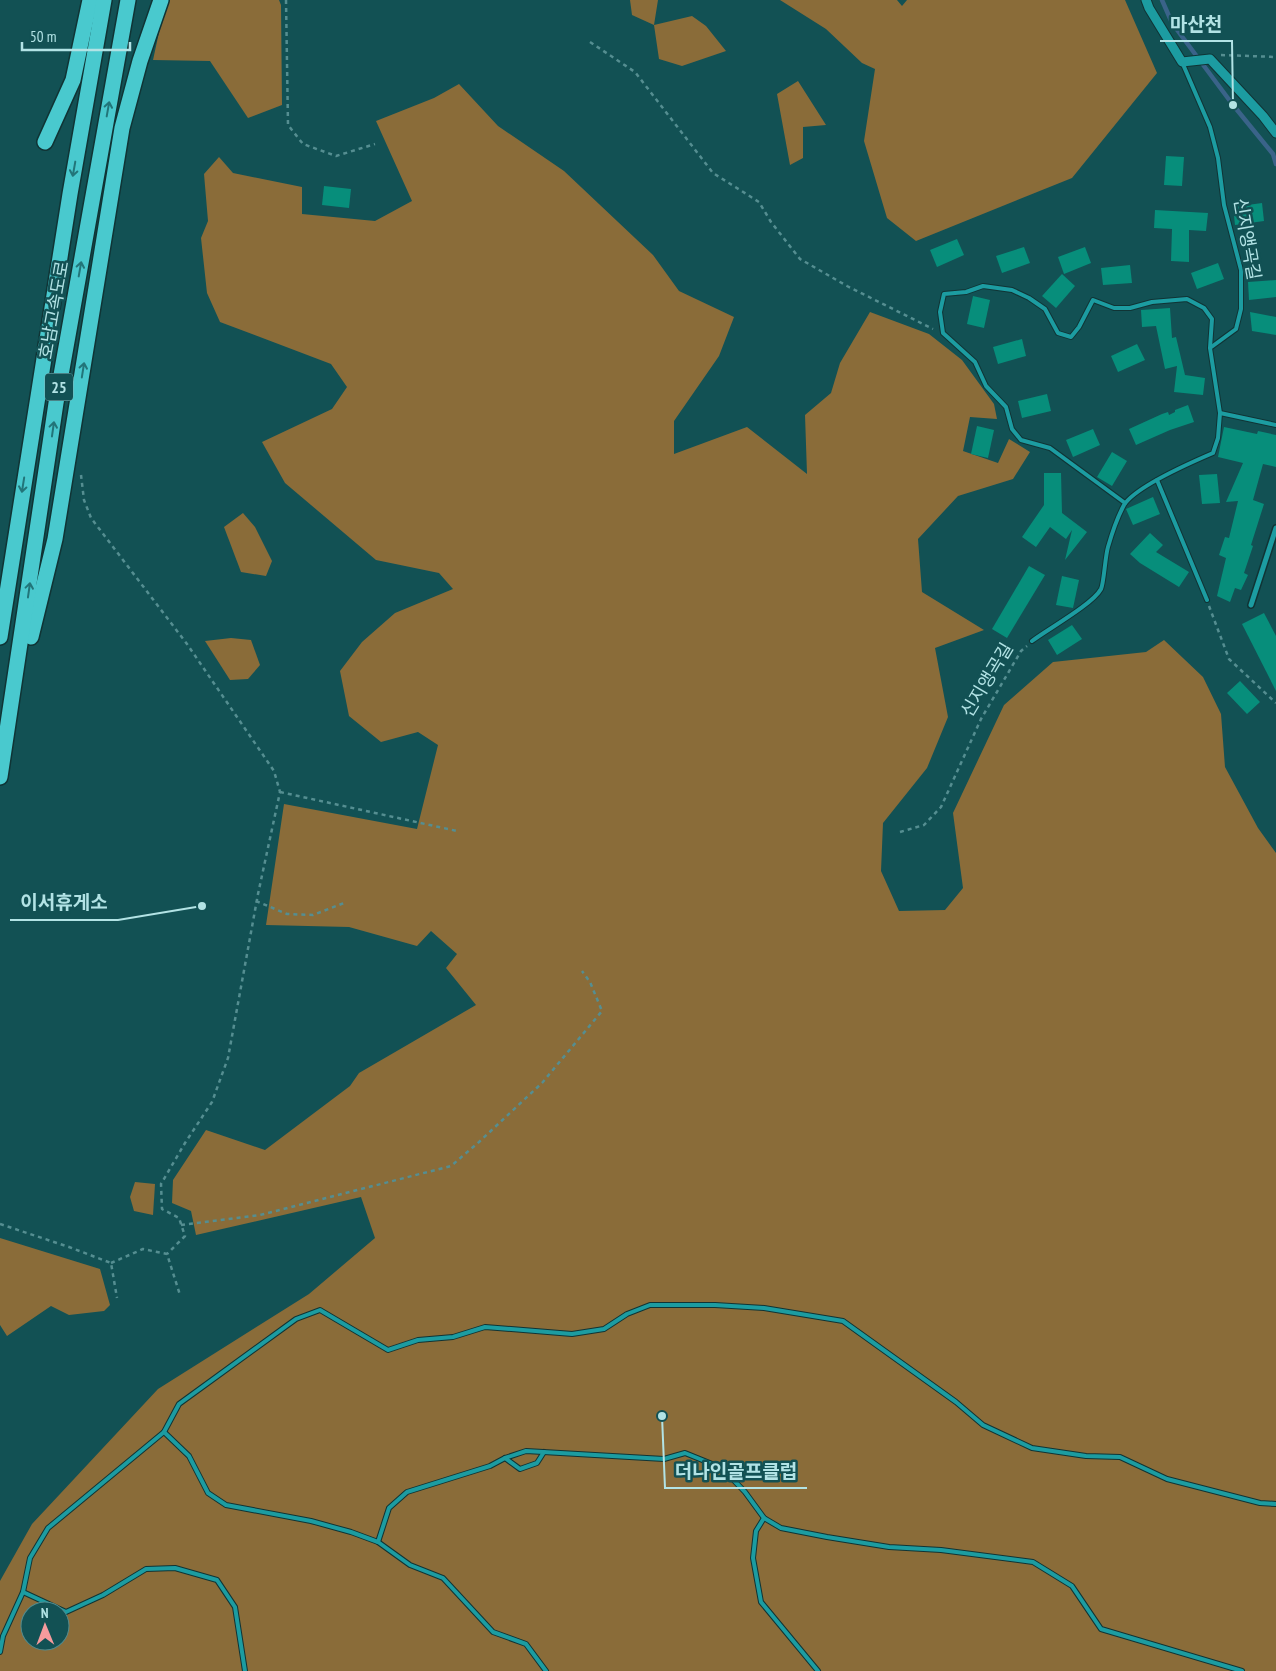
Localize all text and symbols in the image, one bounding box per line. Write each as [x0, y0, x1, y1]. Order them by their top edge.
callout: 마산천 [1160, 7, 1232, 41]
text: 마산천 [1170, 12, 1222, 36]
scale bar [22, 20, 130, 52]
text: 50 m [30, 27, 56, 46]
one-way arrow [104, 102, 114, 118]
one-way arrow [69, 160, 78, 176]
street label: 신지앵곡길 [1229, 196, 1266, 282]
street label: 호남고속도로 [34, 259, 73, 361]
one-way arrow [75, 262, 85, 278]
one-way arrow [78, 362, 88, 378]
road number: 25 [45, 374, 73, 401]
one-way arrow [48, 422, 58, 438]
one-way arrow [18, 476, 28, 492]
one-way arrow [24, 582, 34, 598]
street label: 신지앵곡길 [955, 638, 1018, 721]
callout: 이서휴게소 [10, 886, 118, 920]
text: 이서휴게소 [20, 890, 108, 914]
callout: 더나인골프클럽 [665, 1454, 807, 1488]
text: 더나인골프클럽 [675, 1459, 797, 1483]
north arrow [20, 1601, 70, 1651]
text: N [41, 1604, 49, 1622]

